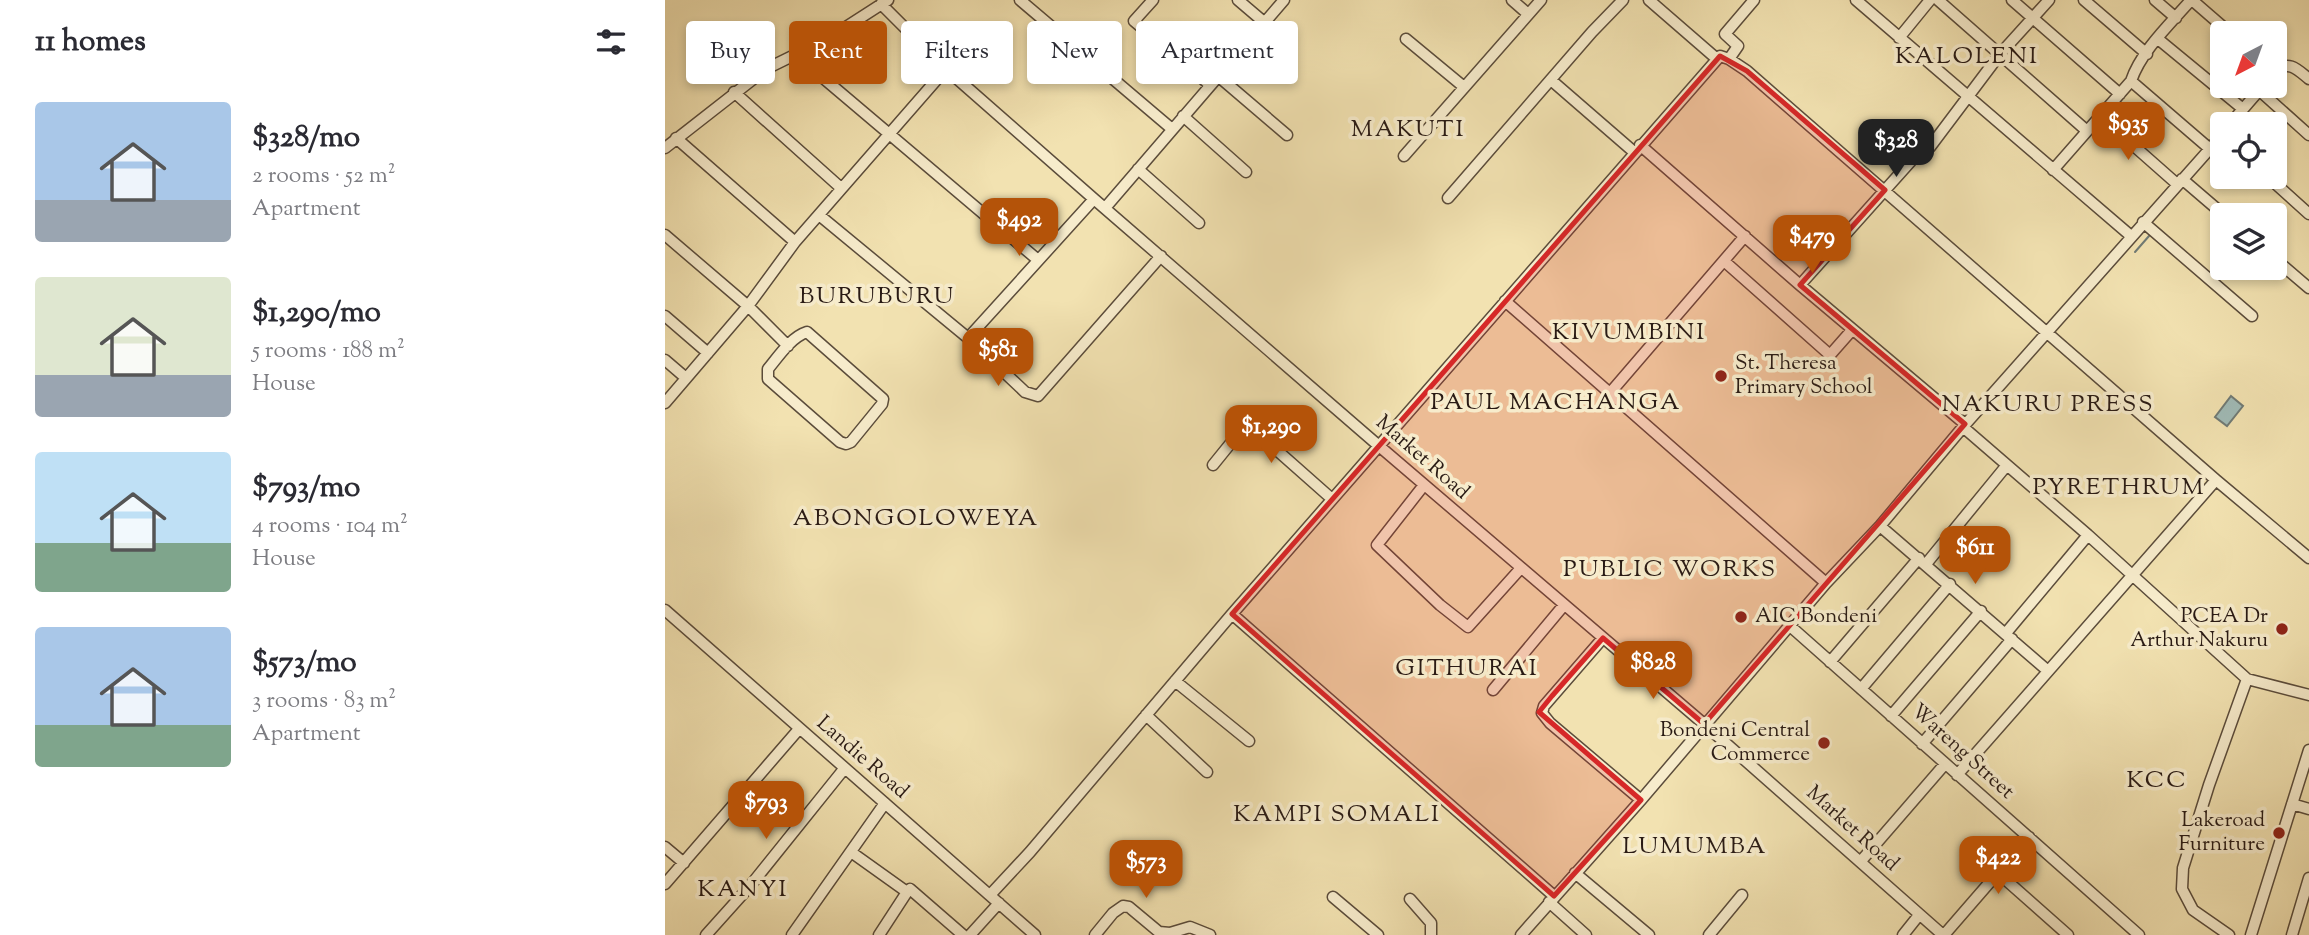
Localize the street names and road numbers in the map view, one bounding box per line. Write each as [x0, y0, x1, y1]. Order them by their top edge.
street label: Market Road [1368, 409, 1476, 507]
street label: Wareng Street [1904, 697, 2020, 807]
street label: Landie Road [809, 709, 915, 807]
street label: Market Road [1799, 779, 1905, 879]

